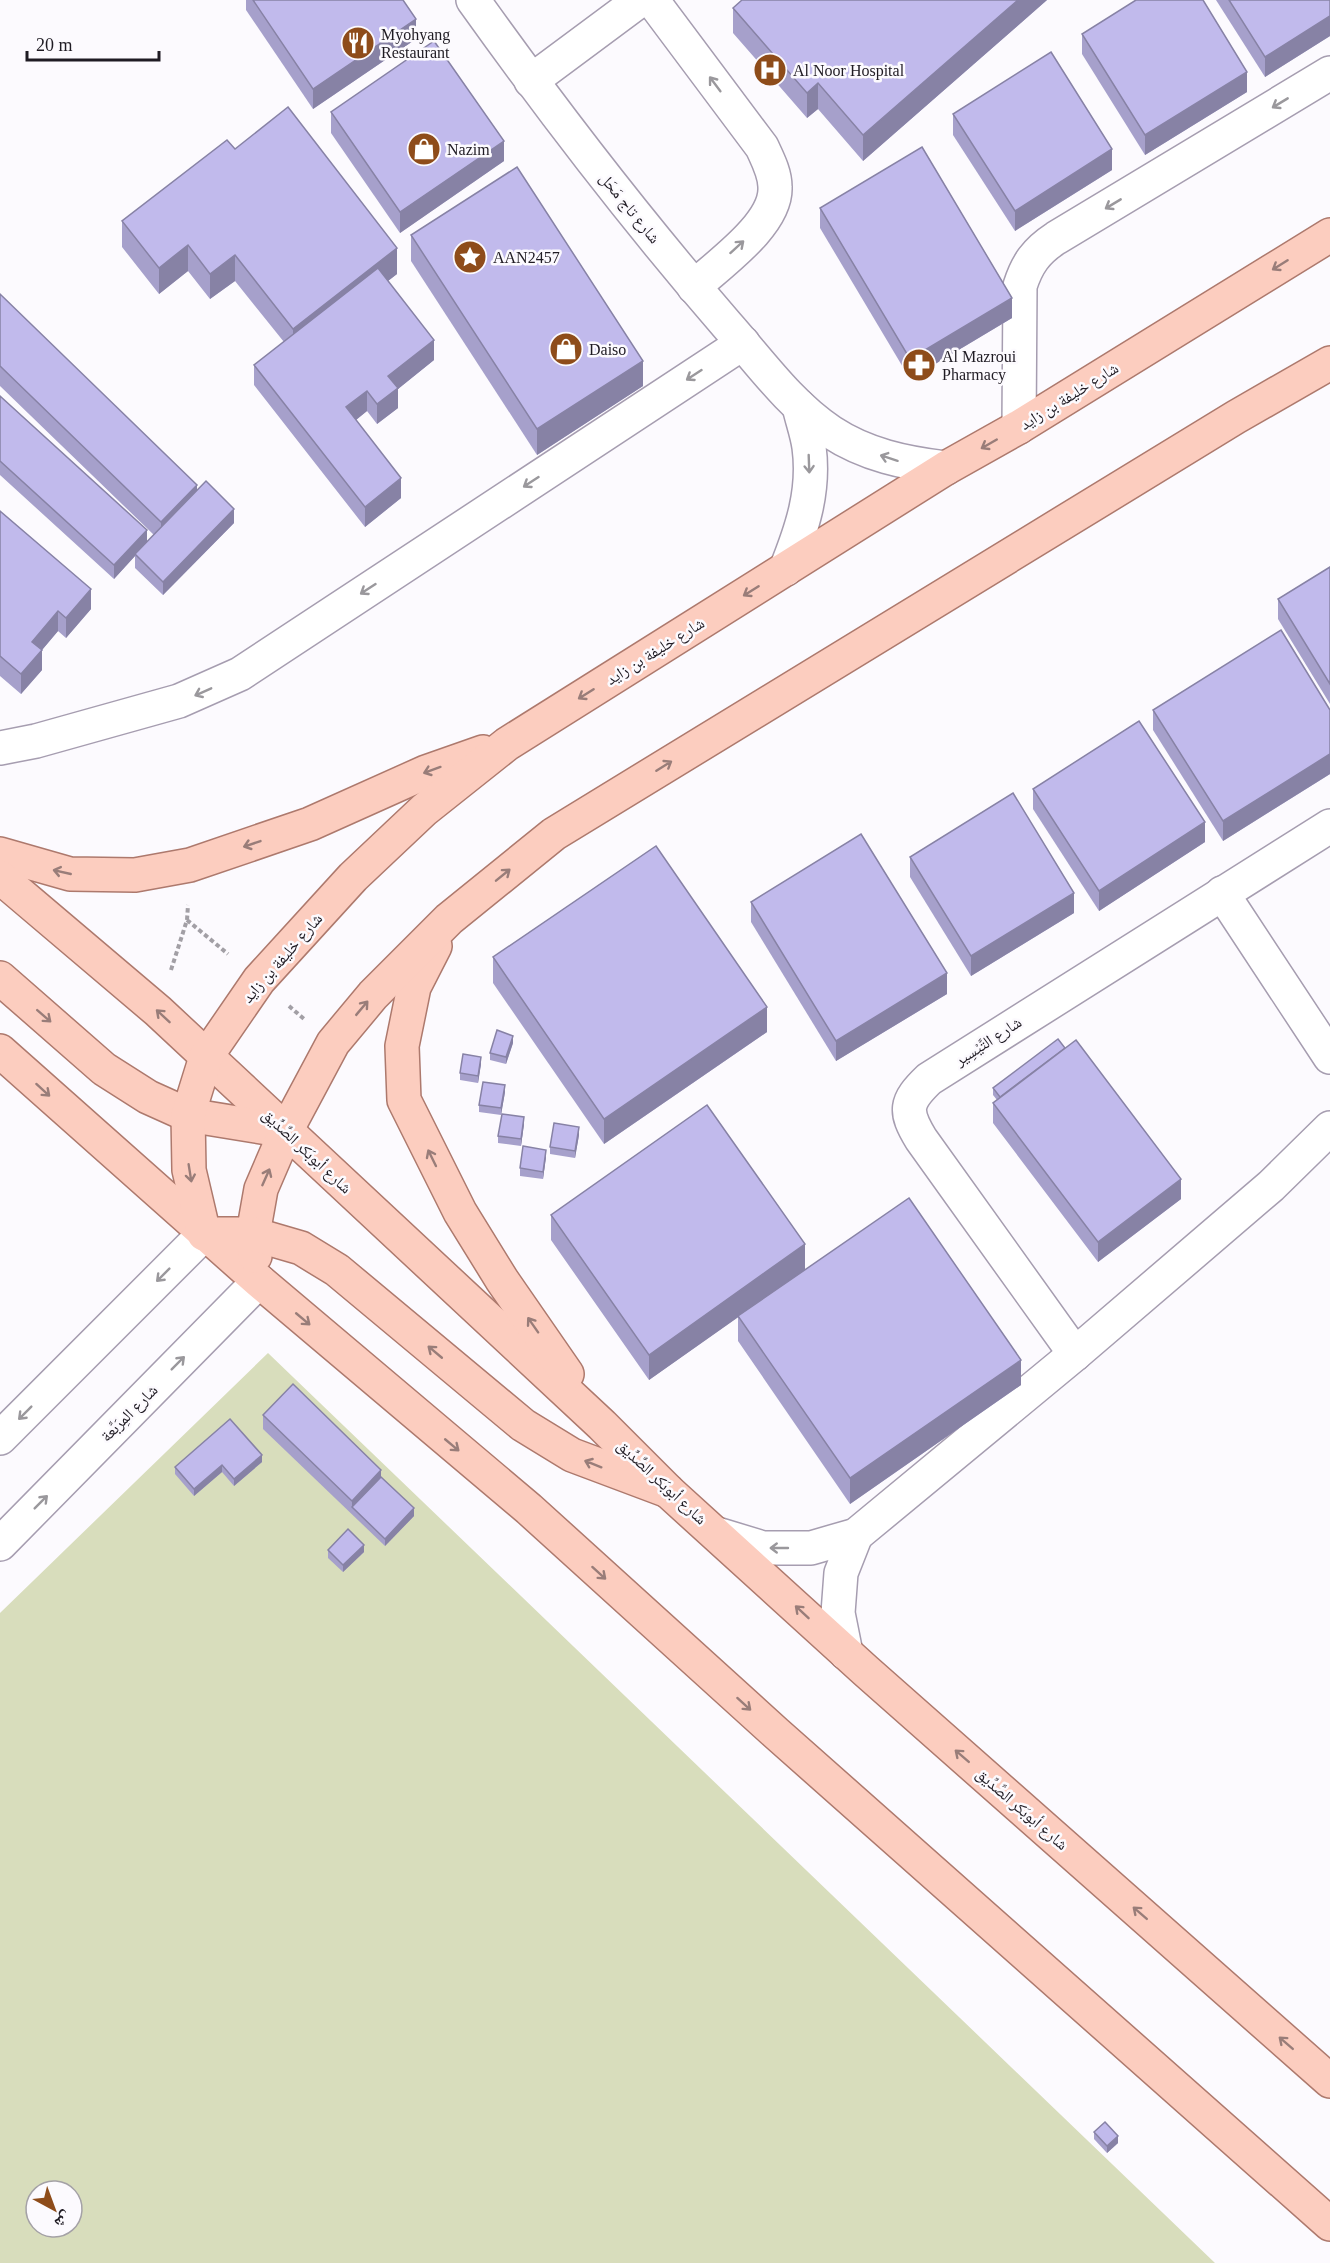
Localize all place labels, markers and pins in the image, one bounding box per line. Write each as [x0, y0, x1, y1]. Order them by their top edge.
restaurant icon: Myohyang Restaurant [340, 25, 376, 61]
place label: Myohyang Restaurant [381, 26, 450, 61]
hospital icon: Al Noor Hospital [752, 52, 788, 88]
place label: Al Noor Hospital [793, 62, 905, 80]
shop icon: Nazim [406, 131, 442, 167]
place label: Nazim [447, 141, 490, 158]
place icon: AAN2457 [452, 239, 488, 275]
place label: AAN2457 [493, 249, 560, 266]
shop icon: Daiso [548, 331, 584, 367]
place label: Daiso [589, 341, 626, 358]
pharmacy icon: Al Mazroui Pharmacy [901, 347, 937, 383]
place label: Al Mazroui Pharmacy [942, 348, 1017, 384]

